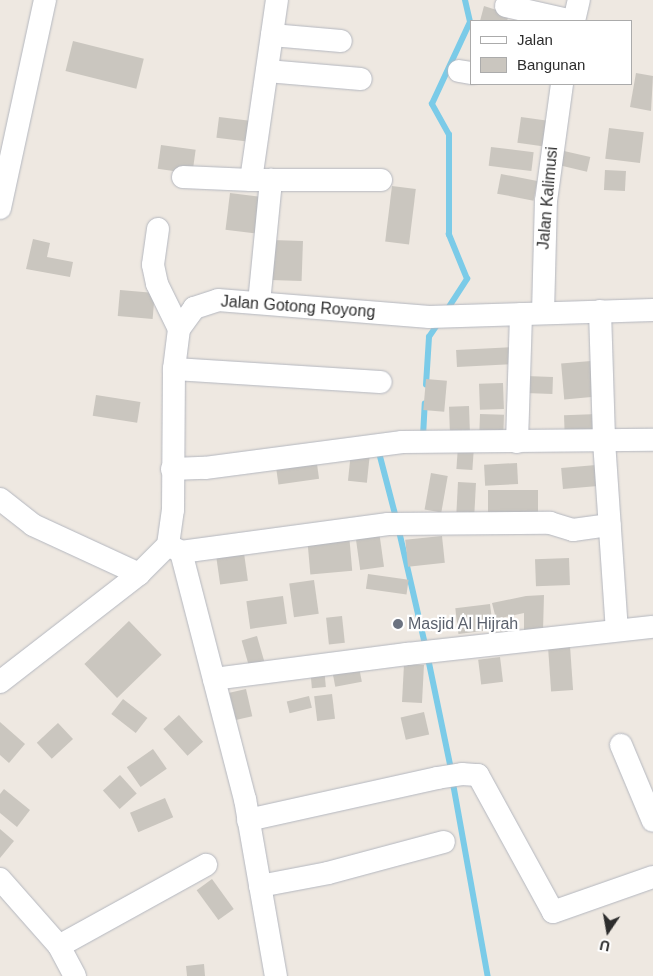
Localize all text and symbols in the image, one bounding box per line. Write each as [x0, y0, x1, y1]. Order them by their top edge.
legend [470, 20, 633, 85]
text: Jalan [517, 31, 553, 48]
text: Bangunan [517, 56, 585, 73]
street label: Jalan Kalimusi [534, 146, 562, 250]
street label: Jalan Gotong Royong [220, 292, 376, 322]
place label: Masjid Al Hijrah [408, 614, 519, 634]
marker: Masjid Al Hijrah [392, 618, 404, 630]
north arrow [583, 906, 633, 956]
text: U [598, 937, 611, 955]

